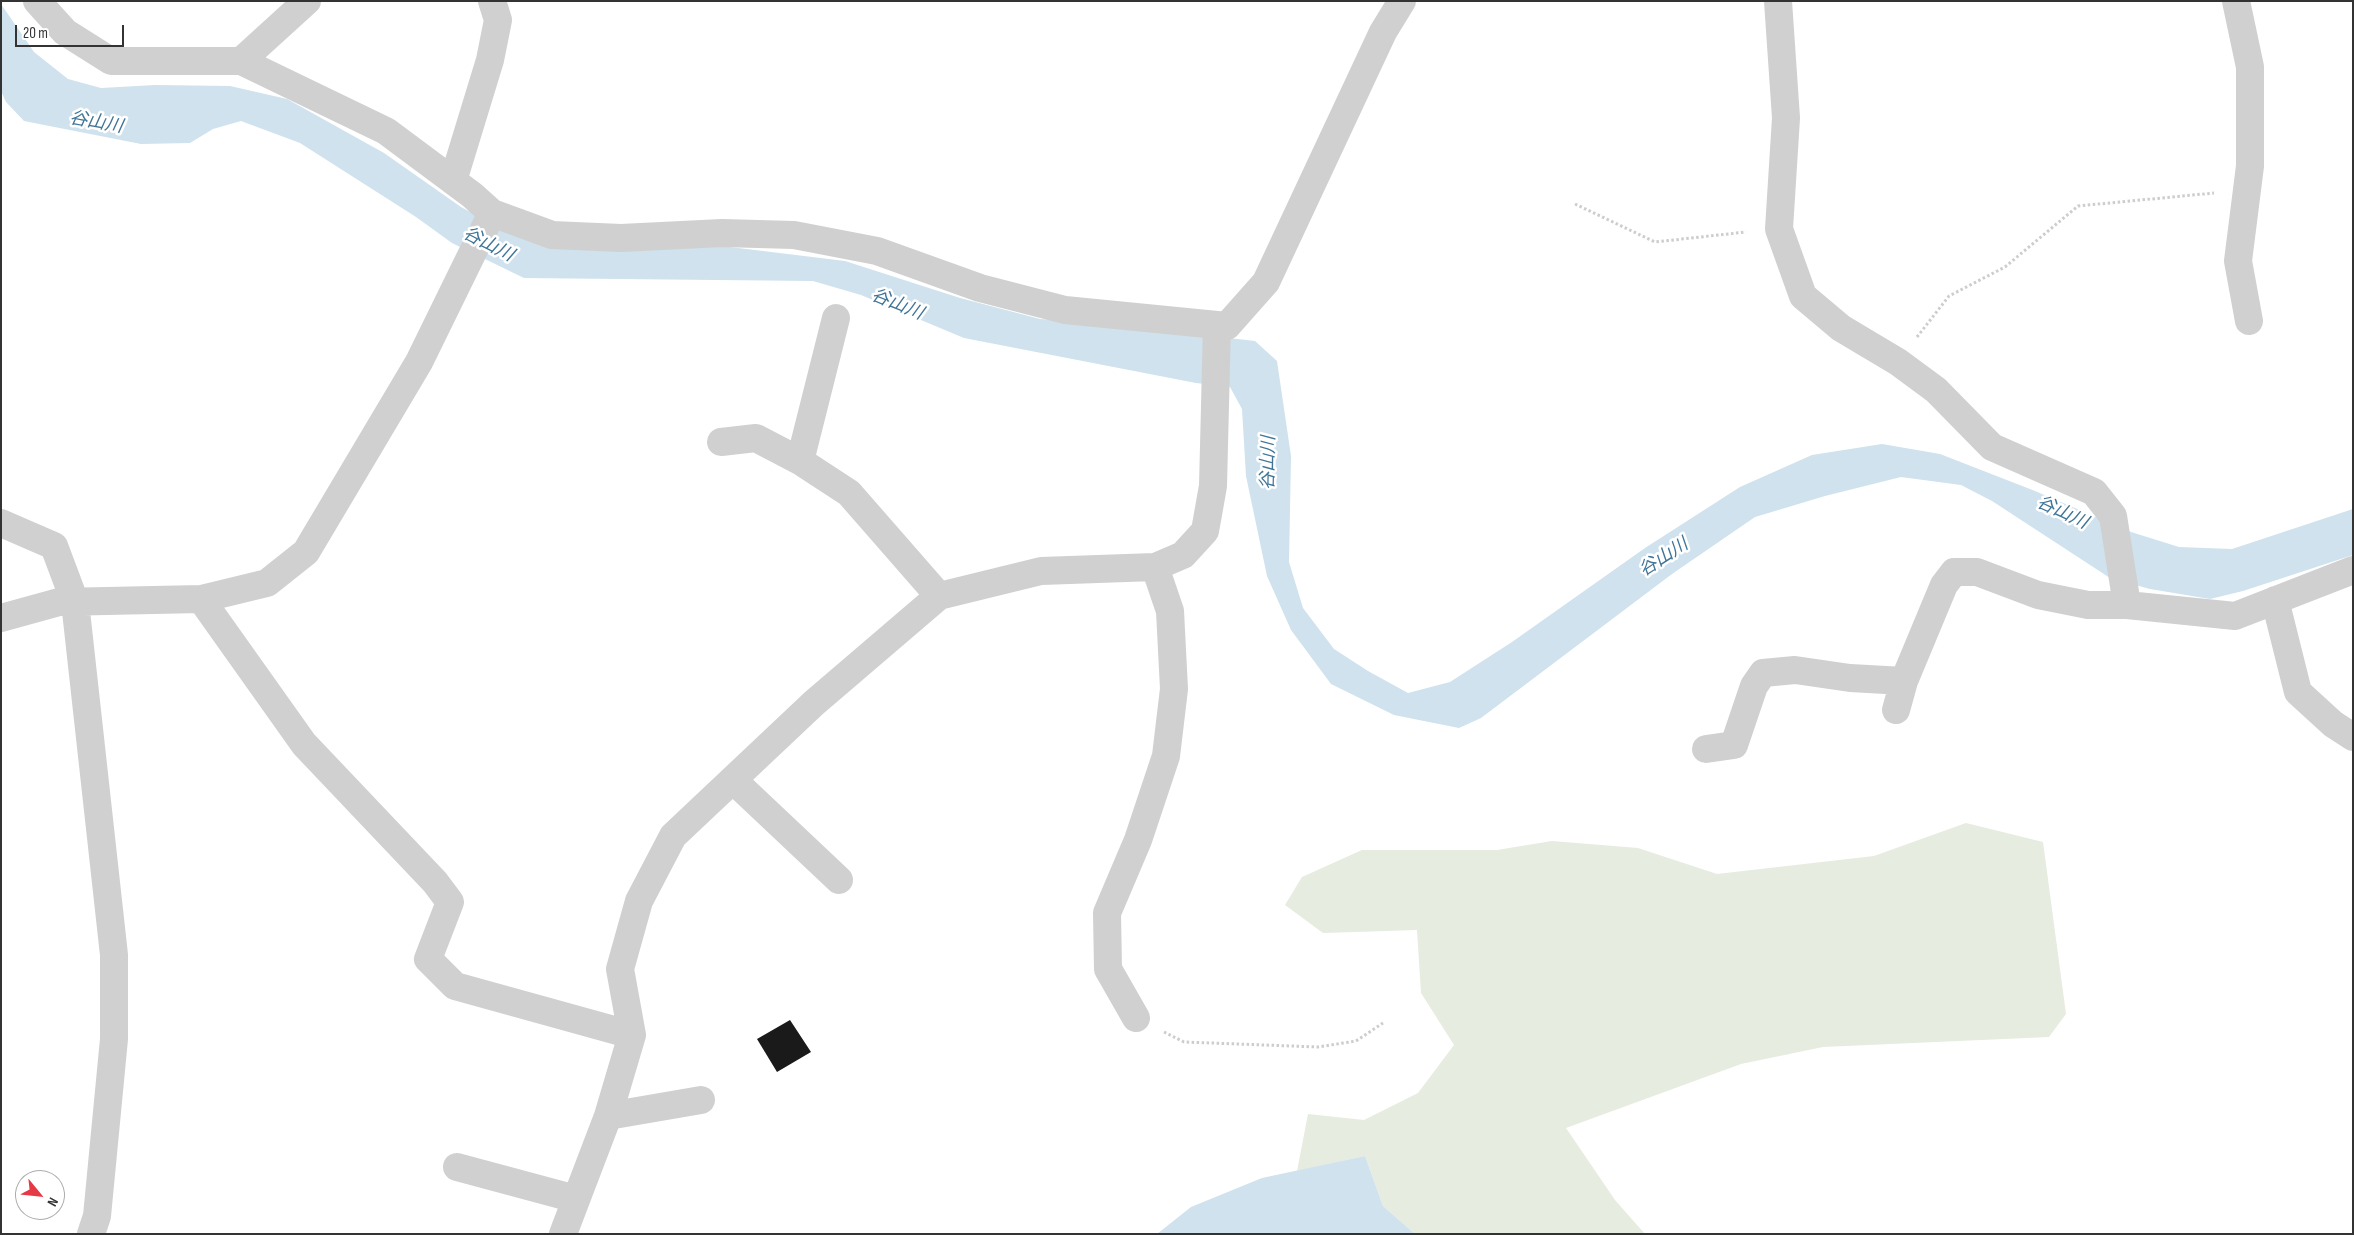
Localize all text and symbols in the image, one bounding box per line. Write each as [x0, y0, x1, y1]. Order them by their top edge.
scale bar [18, 15, 126, 47]
text: 20 m [23, 24, 48, 43]
water label: 谷山川 [68, 108, 124, 138]
water label: 谷山川 [459, 223, 517, 267]
water label: 谷山川 [868, 285, 926, 325]
water label: 谷山川 [1258, 436, 1280, 490]
water label: 谷山川 [2033, 492, 2091, 534]
water label: 谷山川 [1635, 534, 1693, 582]
north arrow [15, 1170, 65, 1220]
text: N [44, 1195, 62, 1209]

